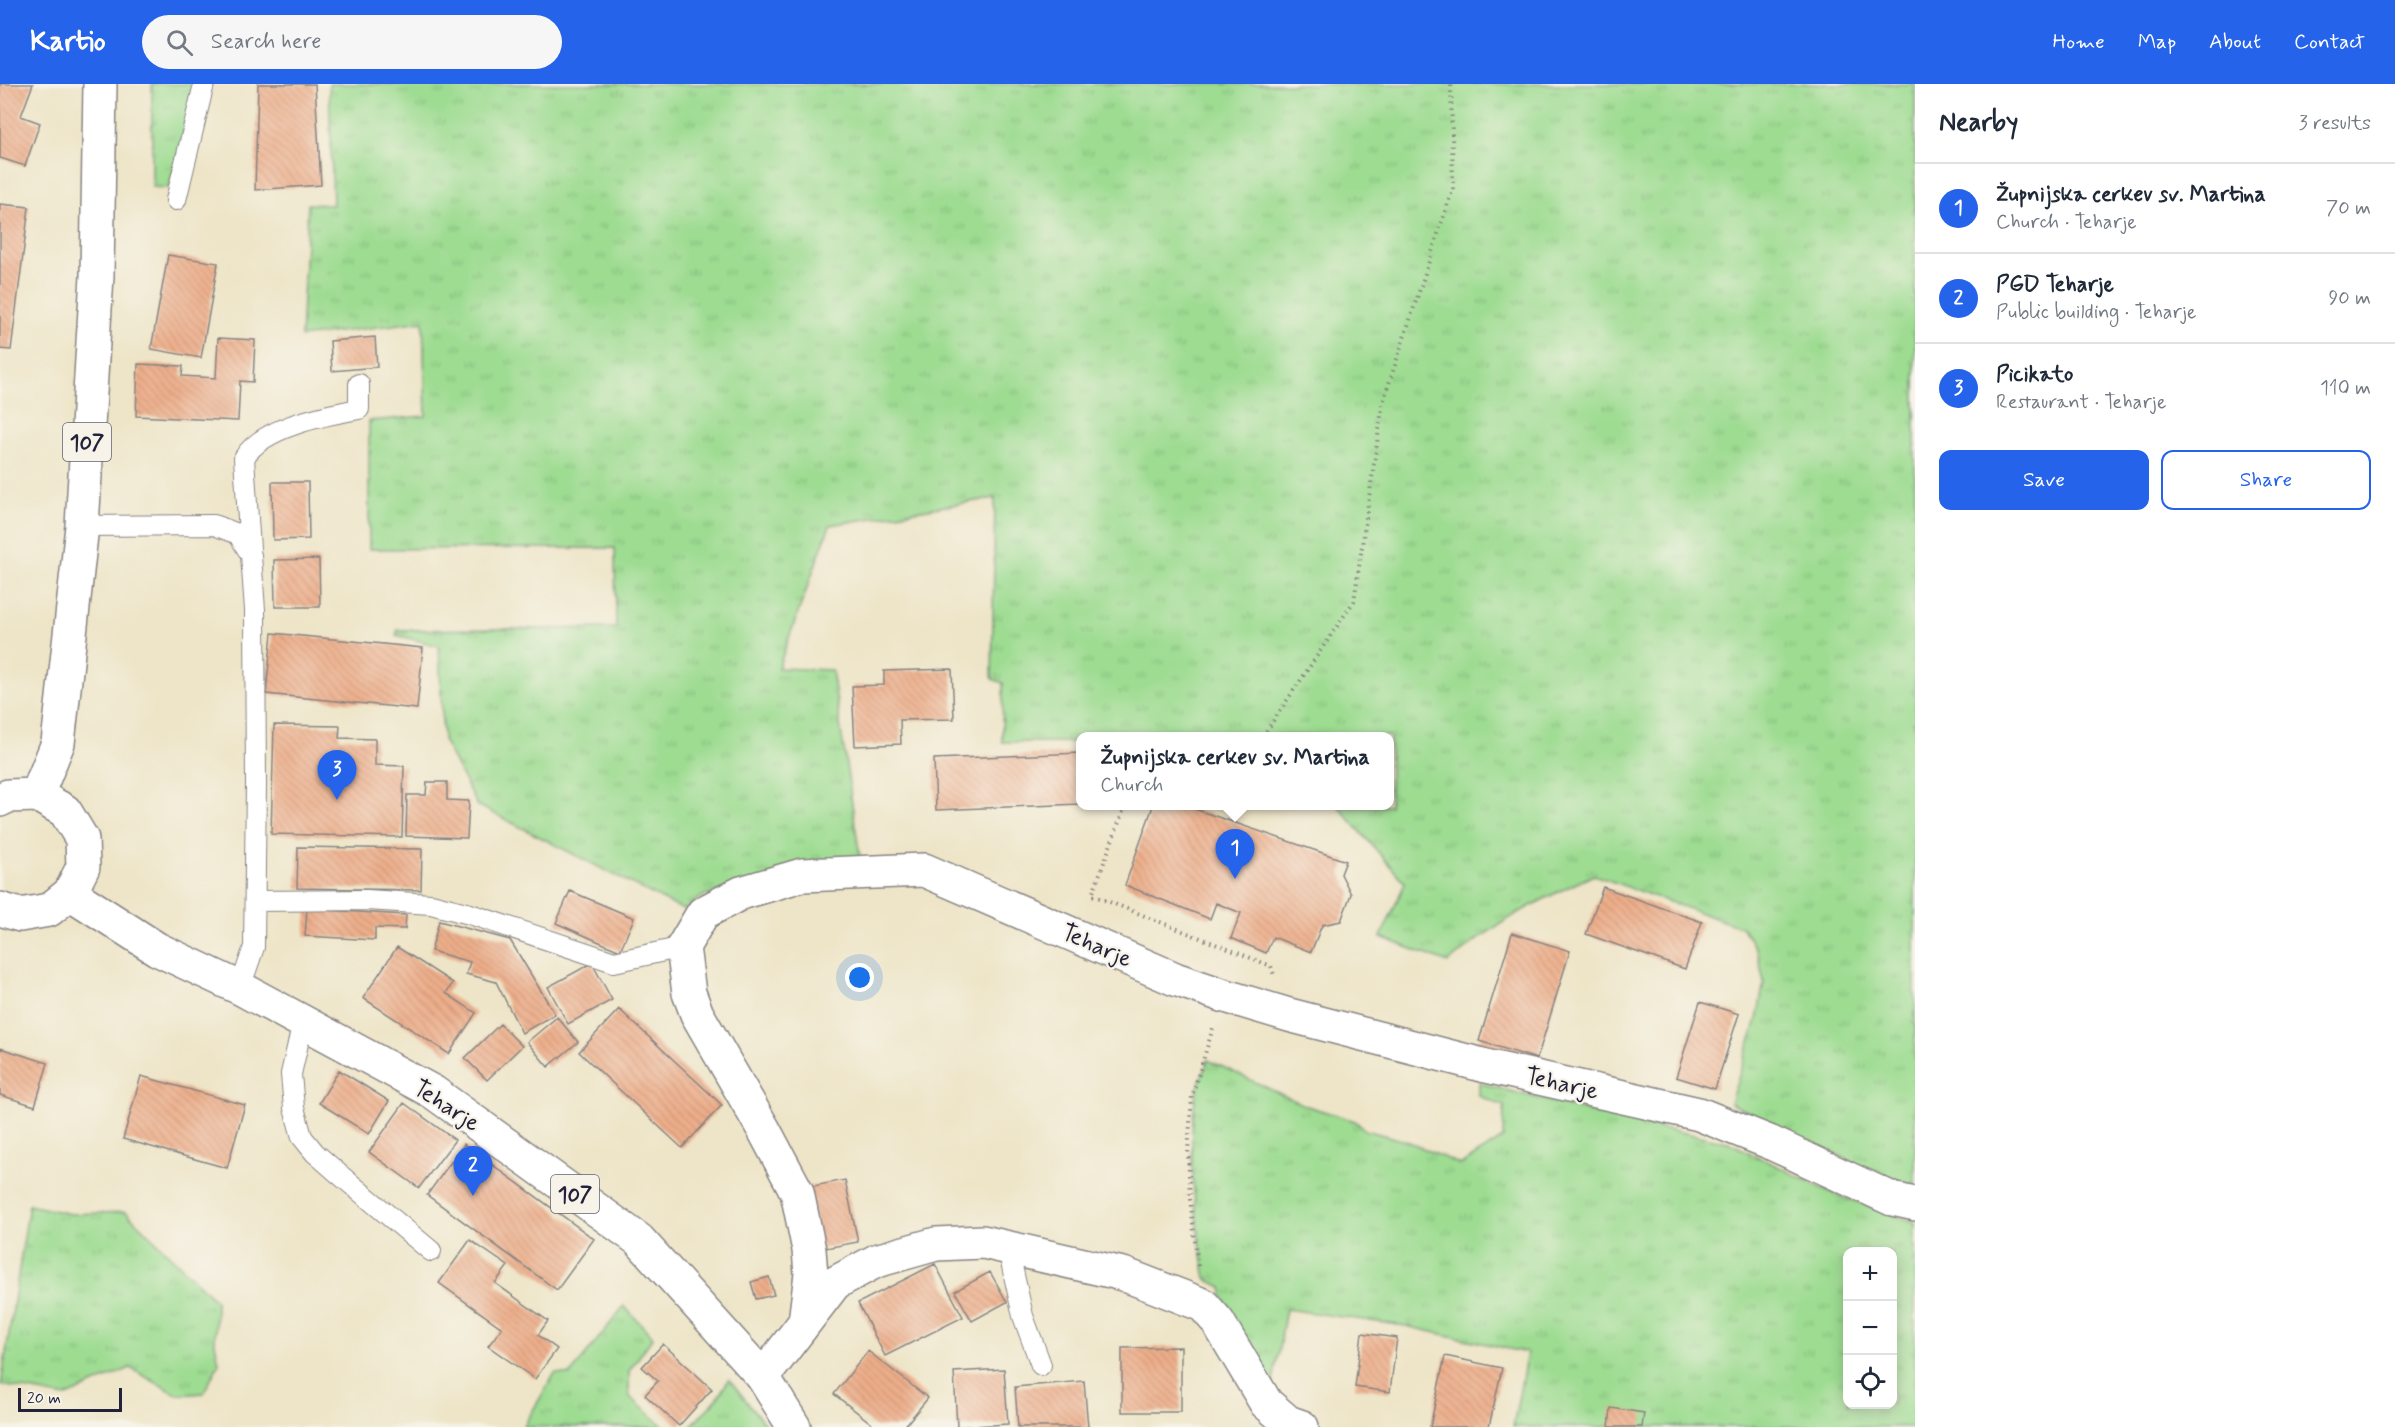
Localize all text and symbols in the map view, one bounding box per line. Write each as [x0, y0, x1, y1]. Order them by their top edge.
search box [142, 15, 562, 69]
text: Kartio [30, 24, 106, 61]
icon: search [163, 26, 196, 59]
text: Search here [211, 28, 322, 56]
text: Home [2053, 28, 2105, 56]
text: Map [2138, 28, 2176, 56]
text: About [2209, 28, 2261, 56]
text: Contact [2294, 28, 2365, 56]
text: Nearby [1939, 106, 2018, 140]
text: 3 results [2299, 110, 2371, 137]
text: Župnijska cerkev sv. Martina [1996, 181, 2266, 209]
text: 1 [1954, 195, 1963, 222]
text: 70 m [2326, 195, 2371, 222]
text: Church · Teharje [1996, 209, 2137, 236]
text: PGD Teharje [1996, 271, 2114, 299]
text: 2 [1954, 285, 1963, 312]
text: 90 m [2328, 285, 2371, 312]
text: Public building · Teharje [1996, 299, 2197, 326]
text: Picikato [1996, 361, 2074, 389]
text: 3 [1954, 375, 1963, 402]
text: 110 m [2320, 375, 2371, 402]
text: Restaurant · Teharje [1996, 389, 2166, 416]
road number: 107 [63, 423, 111, 461]
button: Save [1939, 450, 2149, 510]
button: Share [2161, 450, 2371, 510]
popup [1076, 732, 1394, 810]
text: Župnijska cerkev sv. Martina [1100, 744, 1370, 772]
pin: 3 [318, 750, 356, 800]
text: Church [1100, 772, 1163, 799]
pin: 1 [1216, 830, 1254, 879]
street label: Teharje [1056, 917, 1137, 976]
your location [845, 963, 874, 992]
street label: Teharje [1522, 1061, 1601, 1108]
street label: Teharje [407, 1073, 486, 1139]
pin: 2 [454, 1146, 492, 1196]
road number: 107 [551, 1175, 599, 1213]
map controls [1843, 1247, 1897, 1409]
button: + [1843, 1247, 1897, 1301]
button: − [1843, 1301, 1897, 1355]
button: locate [1843, 1355, 1897, 1409]
scale bar [18, 1385, 122, 1412]
text: 20 m [27, 1388, 61, 1409]

